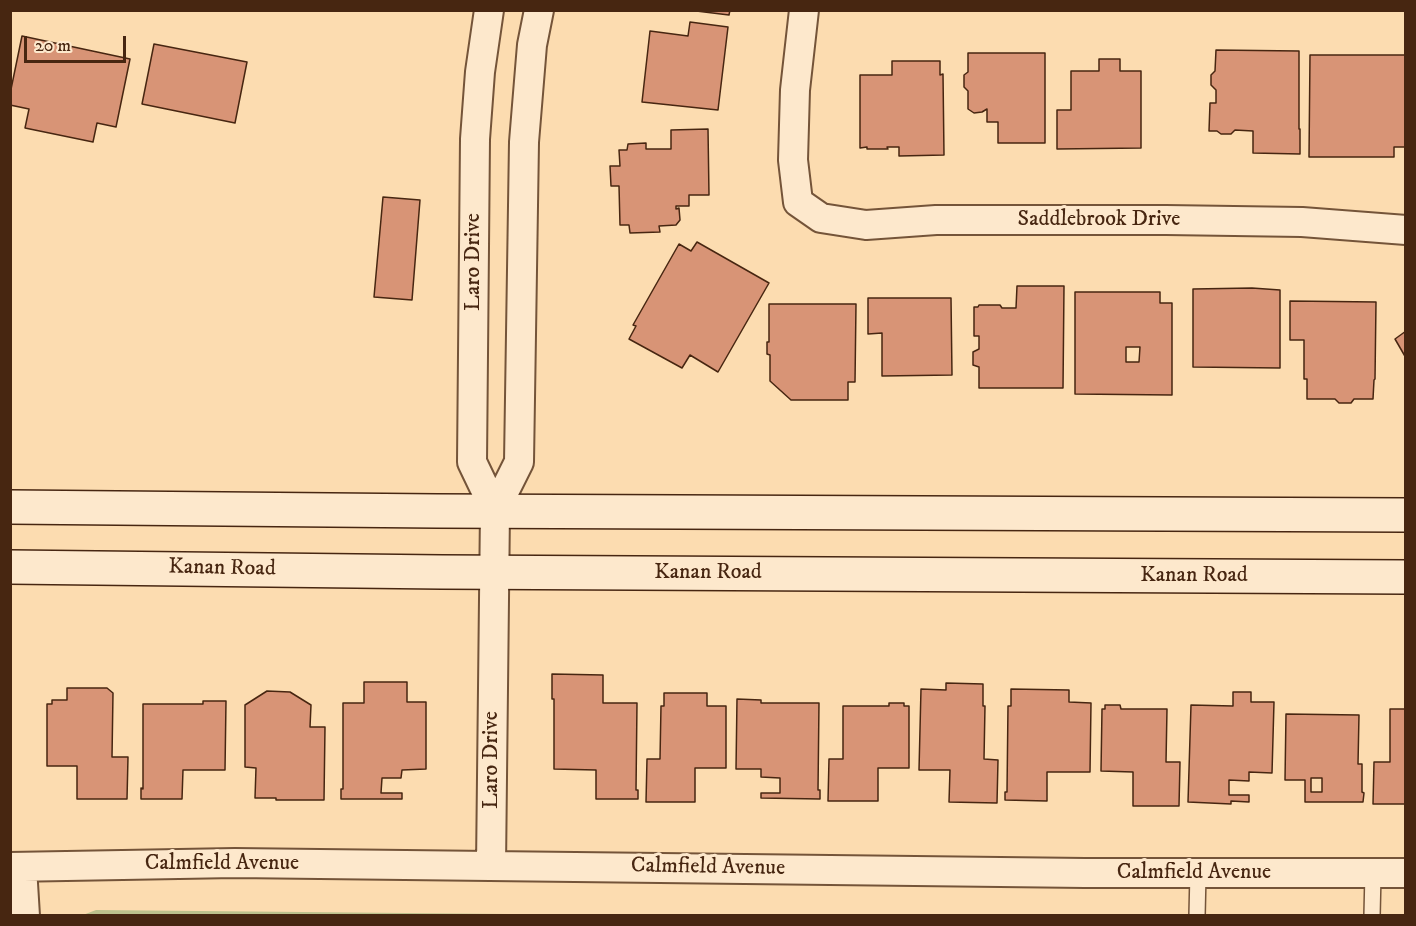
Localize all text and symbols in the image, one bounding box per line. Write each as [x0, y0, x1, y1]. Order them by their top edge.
scale bar [27, 24, 129, 62]
text: 20 m [35, 35, 71, 57]
street label: Saddlebrook Drive [1018, 207, 1180, 233]
street label: Laro Drive [461, 213, 487, 311]
street label: Kanan Road [168, 555, 276, 583]
street label: Kanan Road [654, 560, 762, 586]
street label: Kanan Road [1140, 563, 1248, 589]
street label: Laro Drive [479, 711, 505, 809]
street label: Calmfield Avenue [145, 851, 299, 877]
street label: Calmfield Avenue [631, 853, 785, 883]
street label: Calmfield Avenue [1117, 860, 1271, 886]

